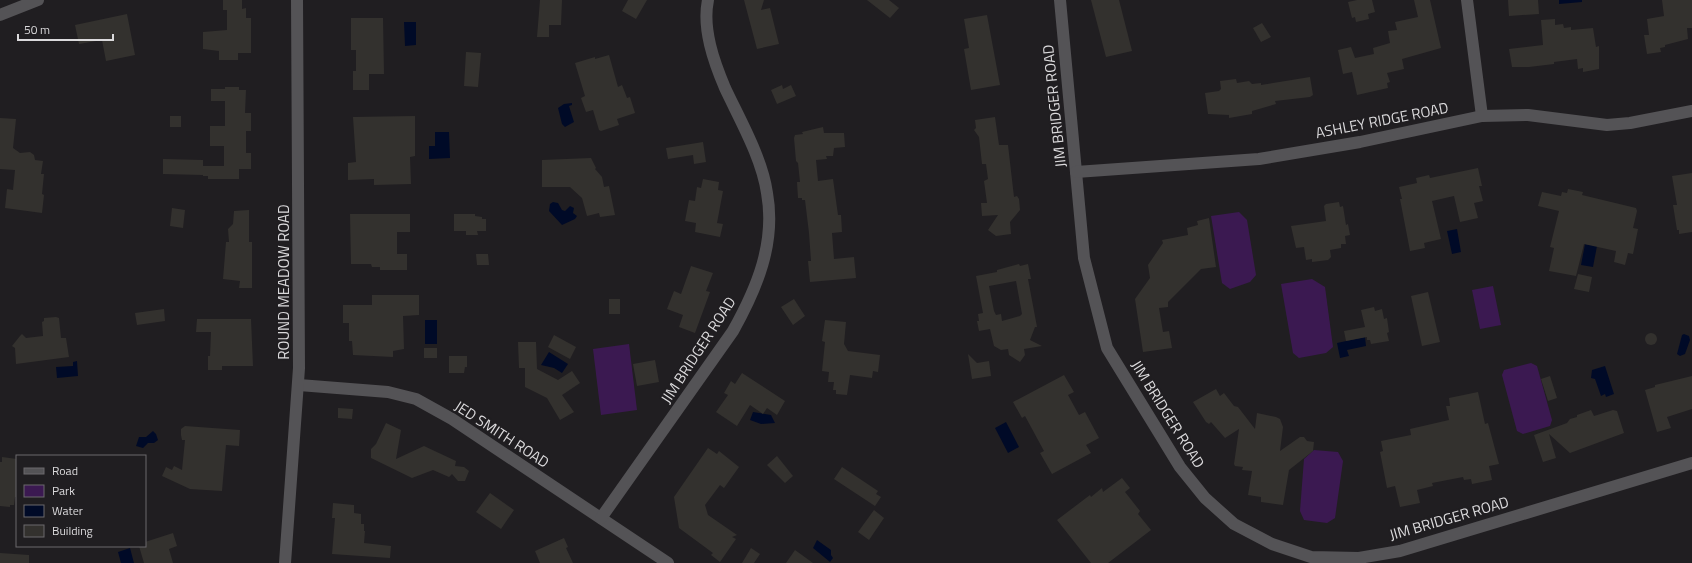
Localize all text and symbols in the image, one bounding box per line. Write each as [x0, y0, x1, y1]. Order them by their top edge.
scale bar [18, 16, 113, 42]
text: 50 m [24, 20, 50, 39]
street label: JIM BRIDGER ROAD [1036, 43, 1072, 169]
street label: ASHLEY RIDGE ROAD [1314, 96, 1450, 144]
street label: ROUND MEADOW ROAD [272, 204, 295, 360]
street label: JIM BRIDGER ROAD [655, 292, 741, 408]
street label: JIM BRIDGER ROAD [1126, 356, 1210, 472]
street label: JED SMITH ROAD [450, 395, 554, 473]
legend [16, 455, 146, 547]
text: Road [52, 461, 78, 480]
text: Park [52, 481, 75, 500]
street label: JIM BRIDGER ROAD [1387, 490, 1511, 546]
text: Water [52, 501, 83, 520]
text: Building [52, 521, 93, 540]

